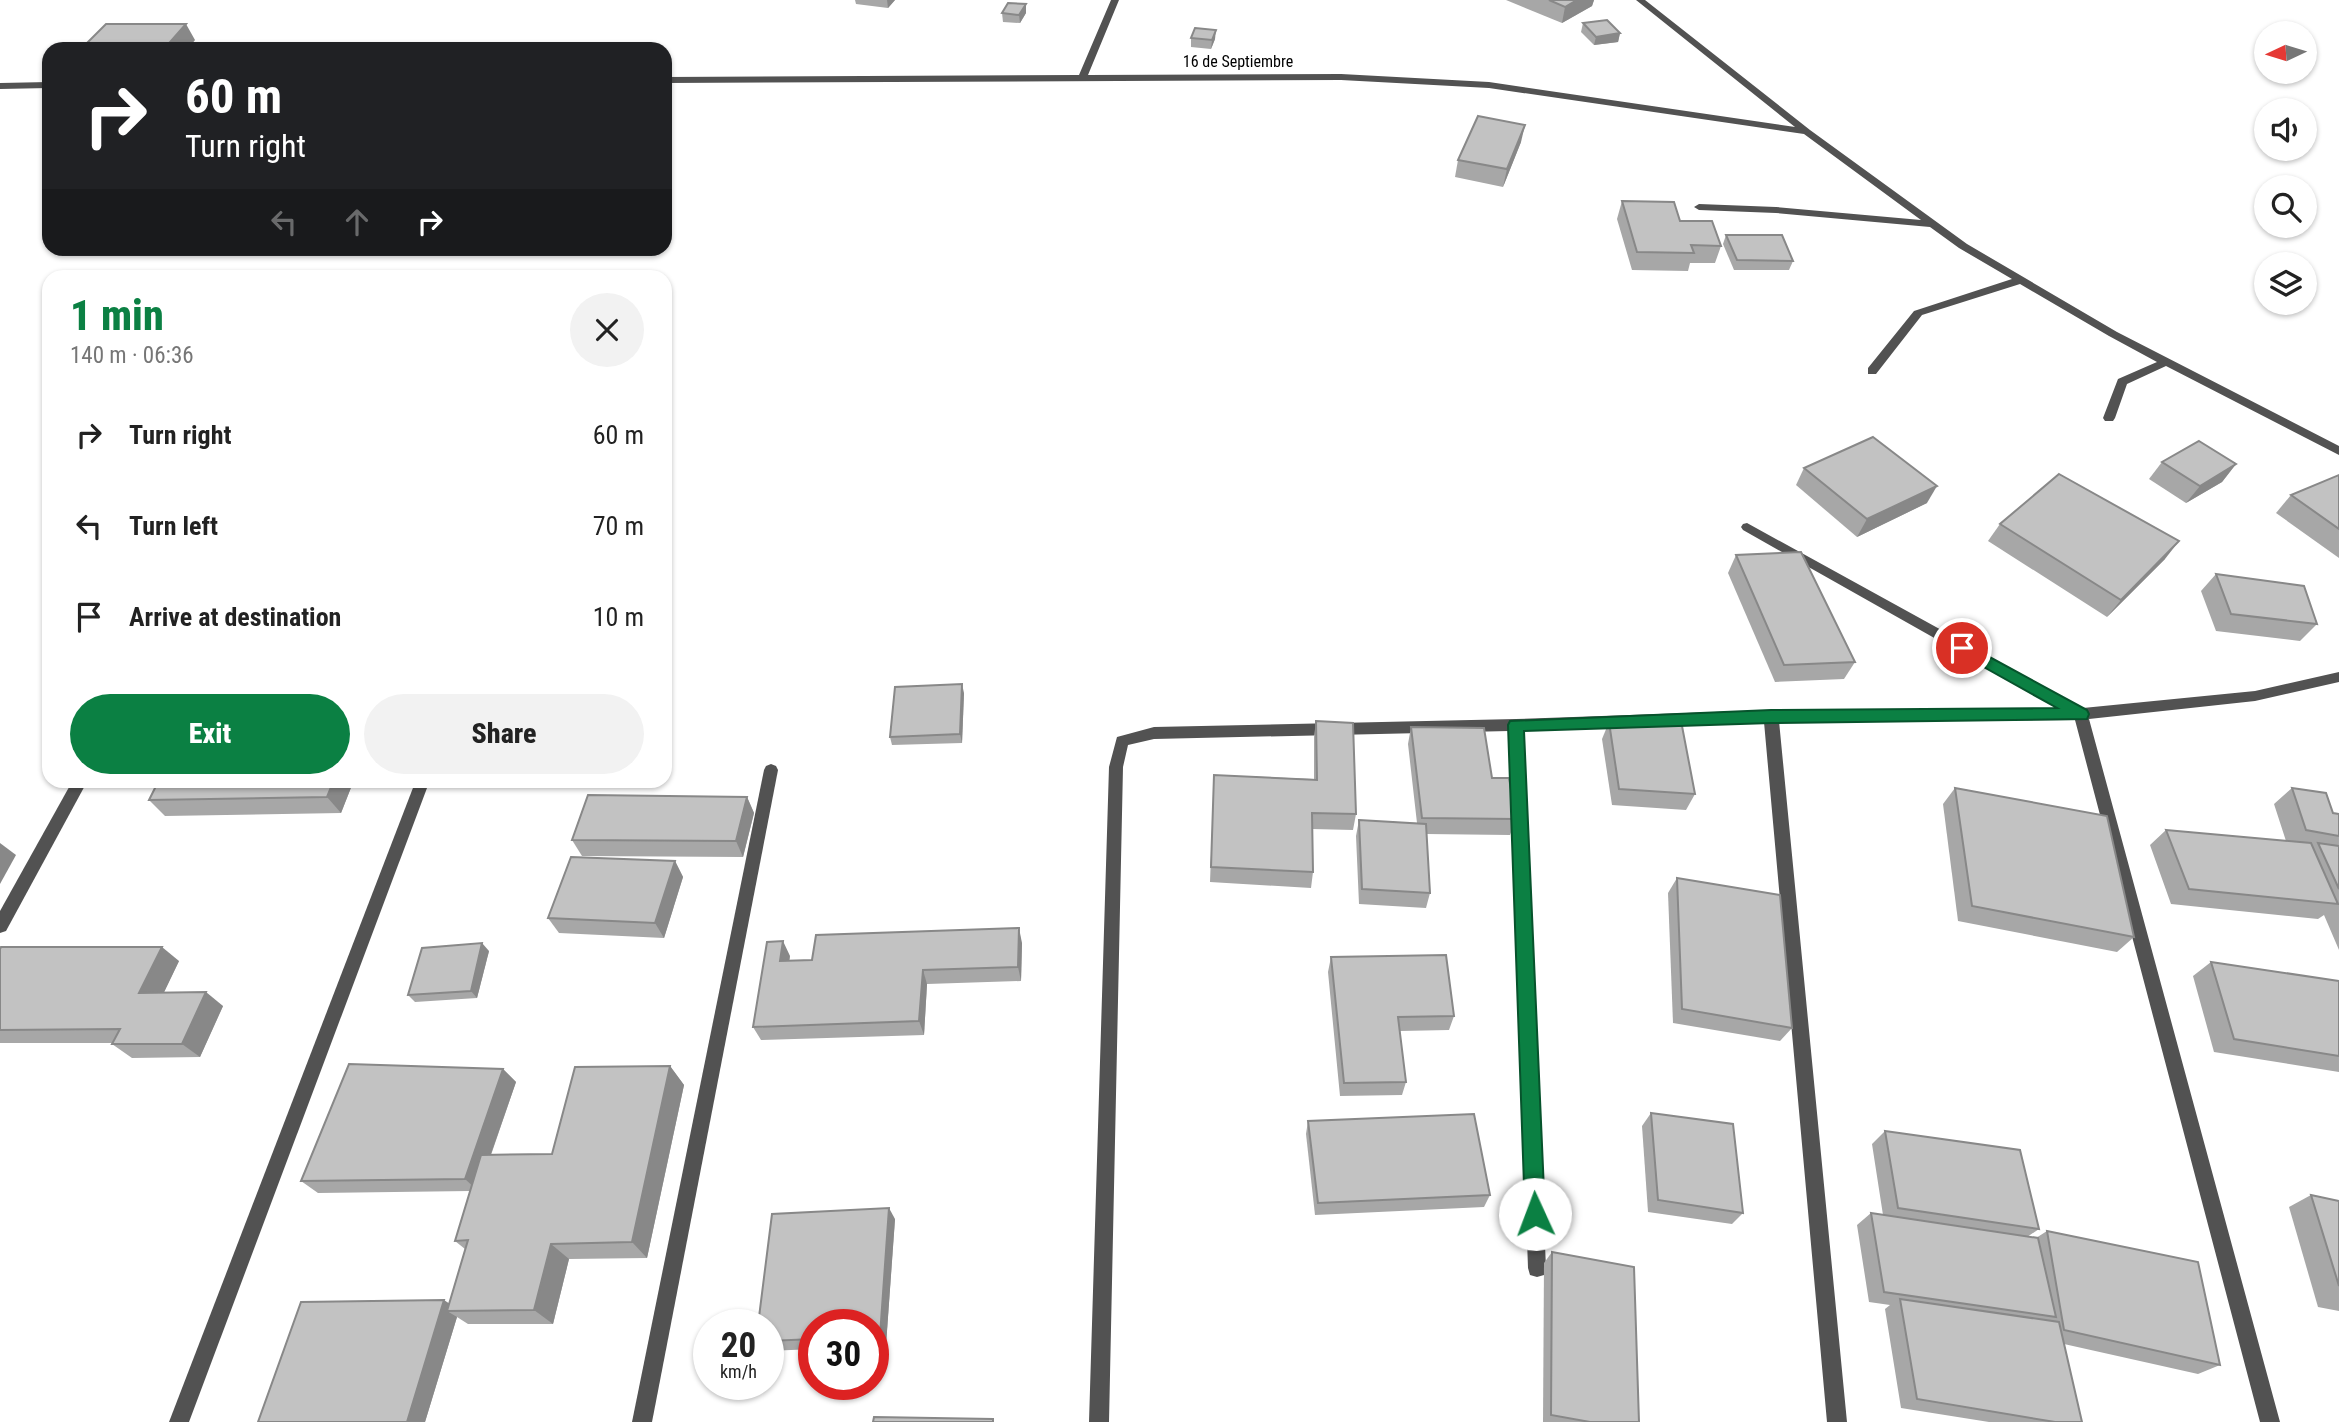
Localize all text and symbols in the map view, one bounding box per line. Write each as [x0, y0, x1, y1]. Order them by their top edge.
north arrow [2254, 21, 2317, 84]
map controls [2254, 21, 2317, 315]
street label: 16 de Septiembre [1183, 52, 1293, 71]
text: 60 m [185, 68, 282, 125]
icon: right [70, 70, 161, 161]
button: sound [2254, 98, 2317, 161]
text: Turn right [185, 127, 306, 165]
button: search [2254, 175, 2317, 238]
icon: left [265, 203, 303, 241]
icon: ahead [338, 203, 376, 241]
icon: right [411, 203, 449, 241]
button: layers [2254, 252, 2317, 315]
text: 1 min [70, 291, 164, 340]
button: close [570, 293, 644, 367]
text: 140 m · 06:36 [70, 342, 194, 369]
icon: right [70, 416, 108, 454]
text: Turn right [129, 420, 231, 450]
text: 60 m [593, 420, 644, 450]
icon: left [70, 507, 108, 545]
text: Turn left [129, 511, 218, 541]
text: 70 m [593, 511, 644, 541]
icon: arrive [70, 598, 108, 636]
text: Arrive at destination [129, 602, 341, 632]
text: 10 m [593, 602, 644, 632]
pin [1932, 618, 1992, 678]
icon: arrive [1943, 629, 1981, 667]
button: Exit [70, 694, 350, 774]
button: Share [364, 694, 644, 774]
position arrow [1498, 1177, 1572, 1251]
speed limit sign: 30 [798, 1309, 889, 1400]
text: 20 [721, 1325, 756, 1366]
text: km/h [720, 1361, 757, 1382]

